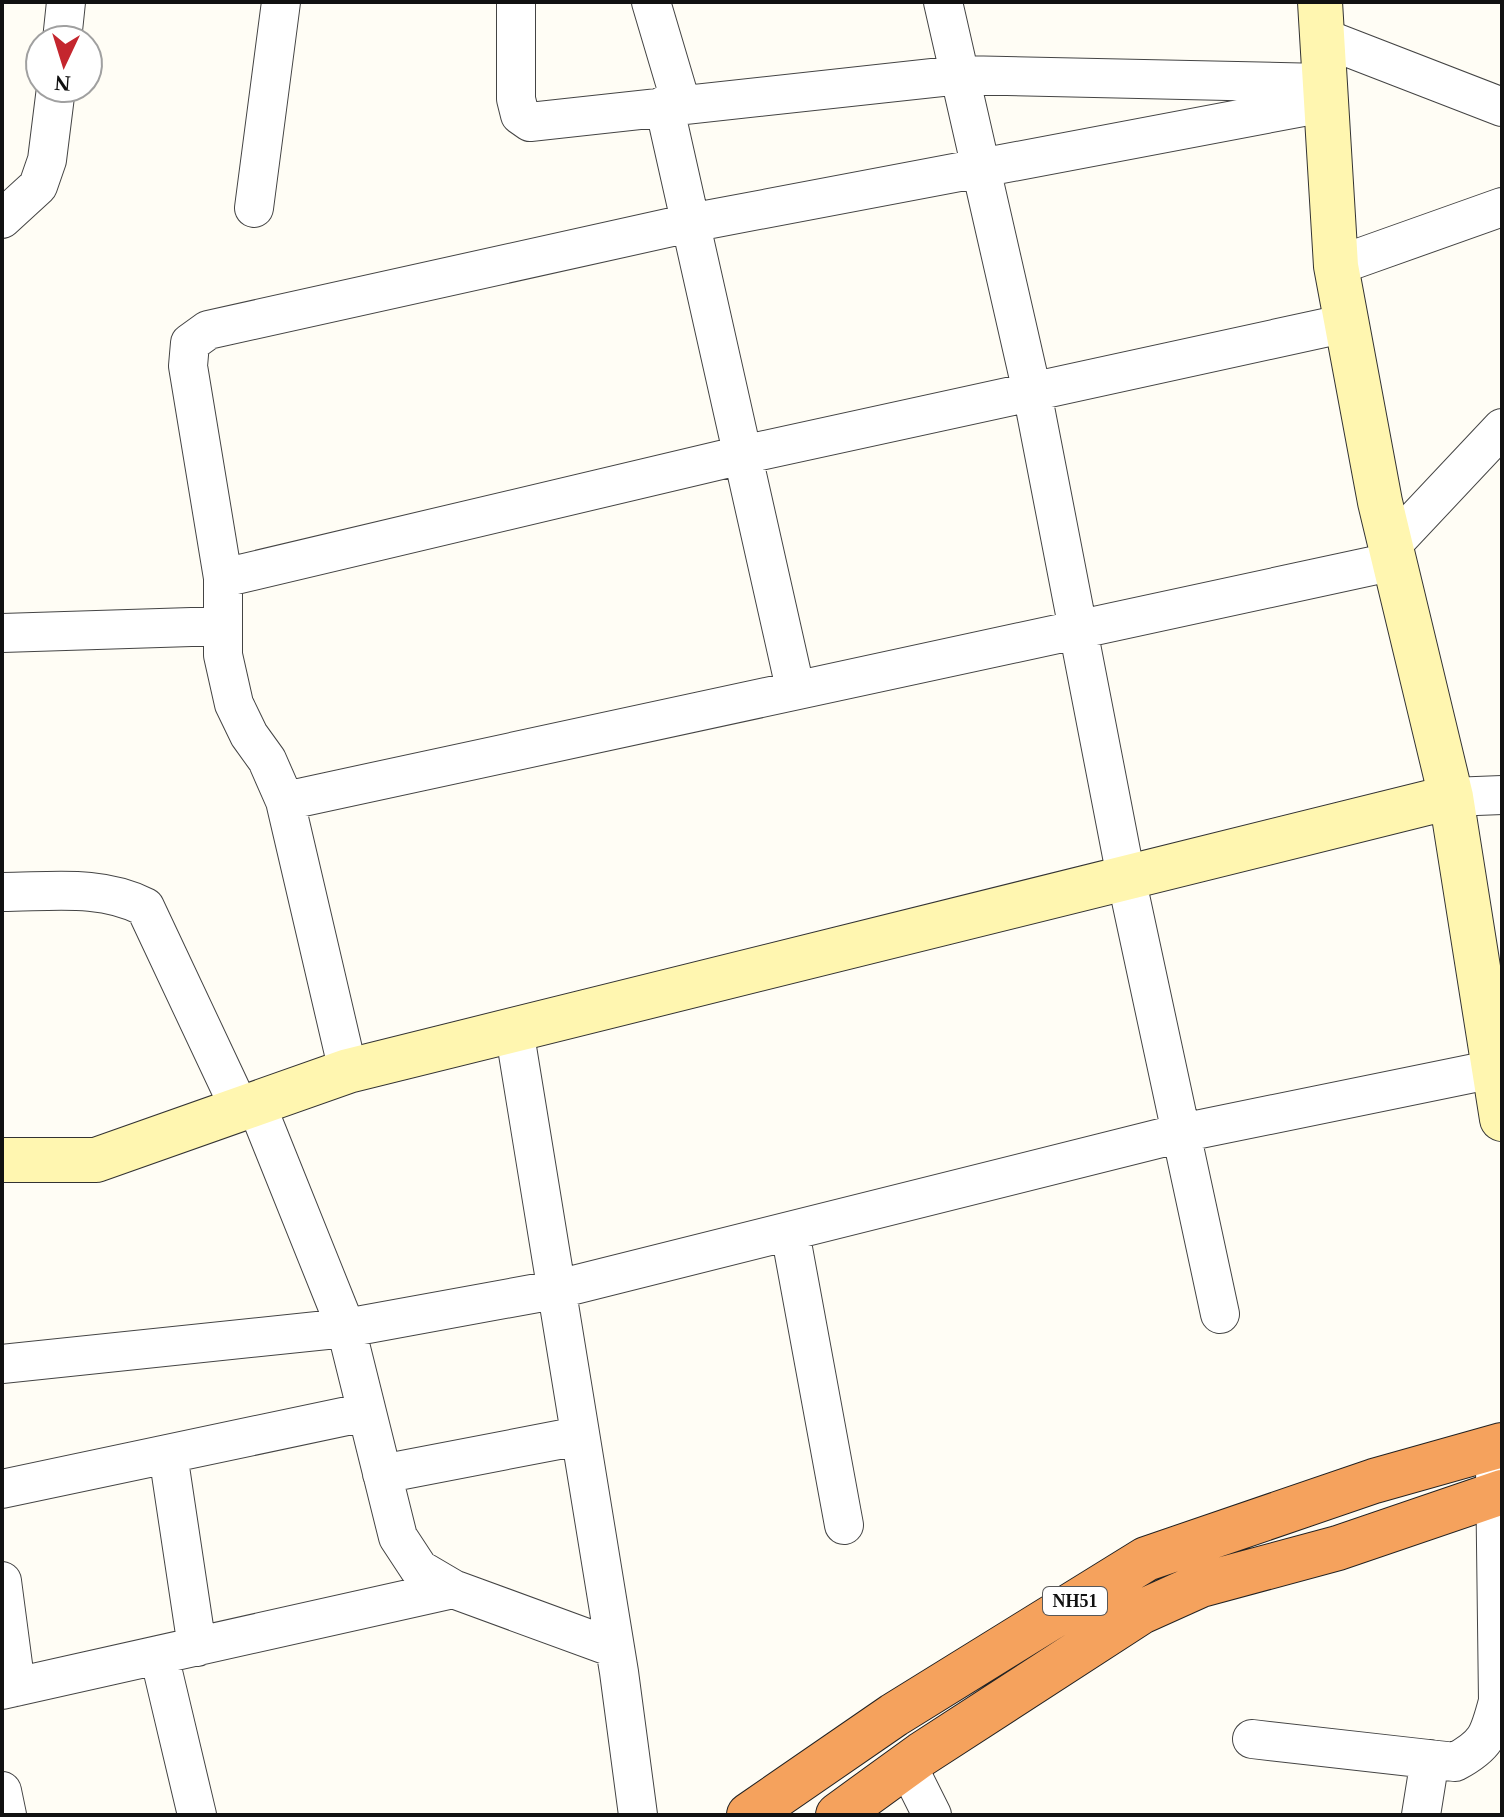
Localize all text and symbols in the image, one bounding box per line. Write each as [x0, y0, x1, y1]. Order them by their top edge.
north arrow [24, 24, 104, 104]
text: N [54, 70, 71, 96]
road number: NH51 [1043, 1587, 1107, 1615]

